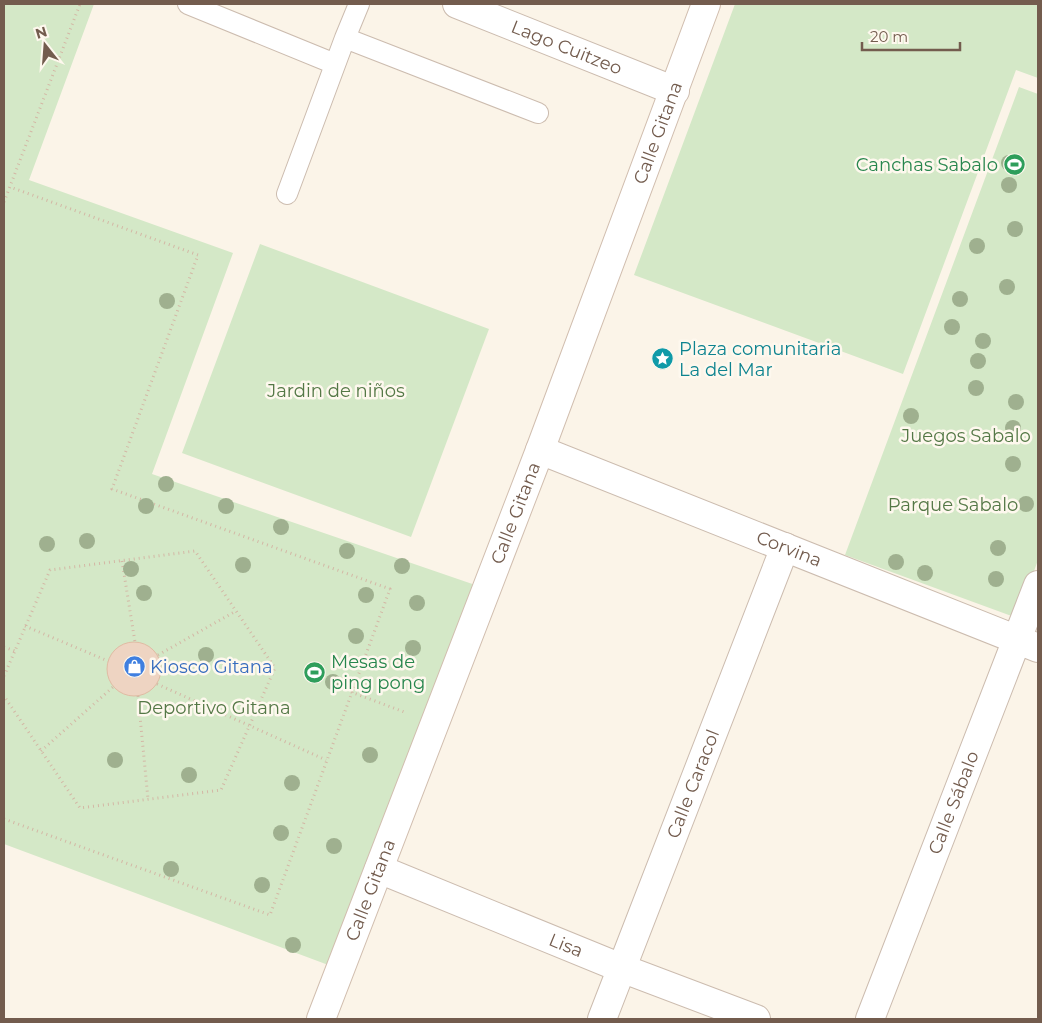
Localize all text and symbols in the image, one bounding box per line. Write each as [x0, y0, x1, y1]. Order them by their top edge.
street label: Lago Cuitzeo [508, 16, 625, 80]
north arrow [20, 20, 70, 70]
scale bar [862, 20, 960, 52]
text: N [33, 22, 49, 43]
text: 20 m [870, 27, 908, 46]
street label: Calle Gitana [629, 79, 687, 187]
sports icon: Canchas Sabalo [1002, 153, 1026, 177]
place label: Canchas Sabalo [856, 154, 998, 176]
place label: Plaza comunitaria La del Mar [679, 338, 841, 381]
place icon: Plaza comunitaria La del Mar [651, 347, 675, 371]
park label: Jardin de niños [266, 380, 405, 402]
park label: Juegos Sabalo [900, 425, 1031, 447]
street label: Calle Gitana [486, 459, 545, 567]
park label: Parque Sabalo [888, 494, 1018, 516]
street label: Corvina [753, 526, 825, 572]
place label: Mesas de ping pong [331, 651, 425, 694]
shop icon: Kiosco Gitana [122, 655, 146, 679]
place label: Kiosco Gitana [150, 656, 273, 678]
sports icon: Mesas de ping pong [303, 660, 327, 684]
park label: Deportivo Gitana [137, 697, 291, 719]
street label: Calle Caracol [662, 726, 724, 842]
street label: Calle Sábalo [924, 748, 984, 858]
street label: Calle Gitana [341, 836, 400, 944]
street label: Lisa [546, 929, 586, 962]

